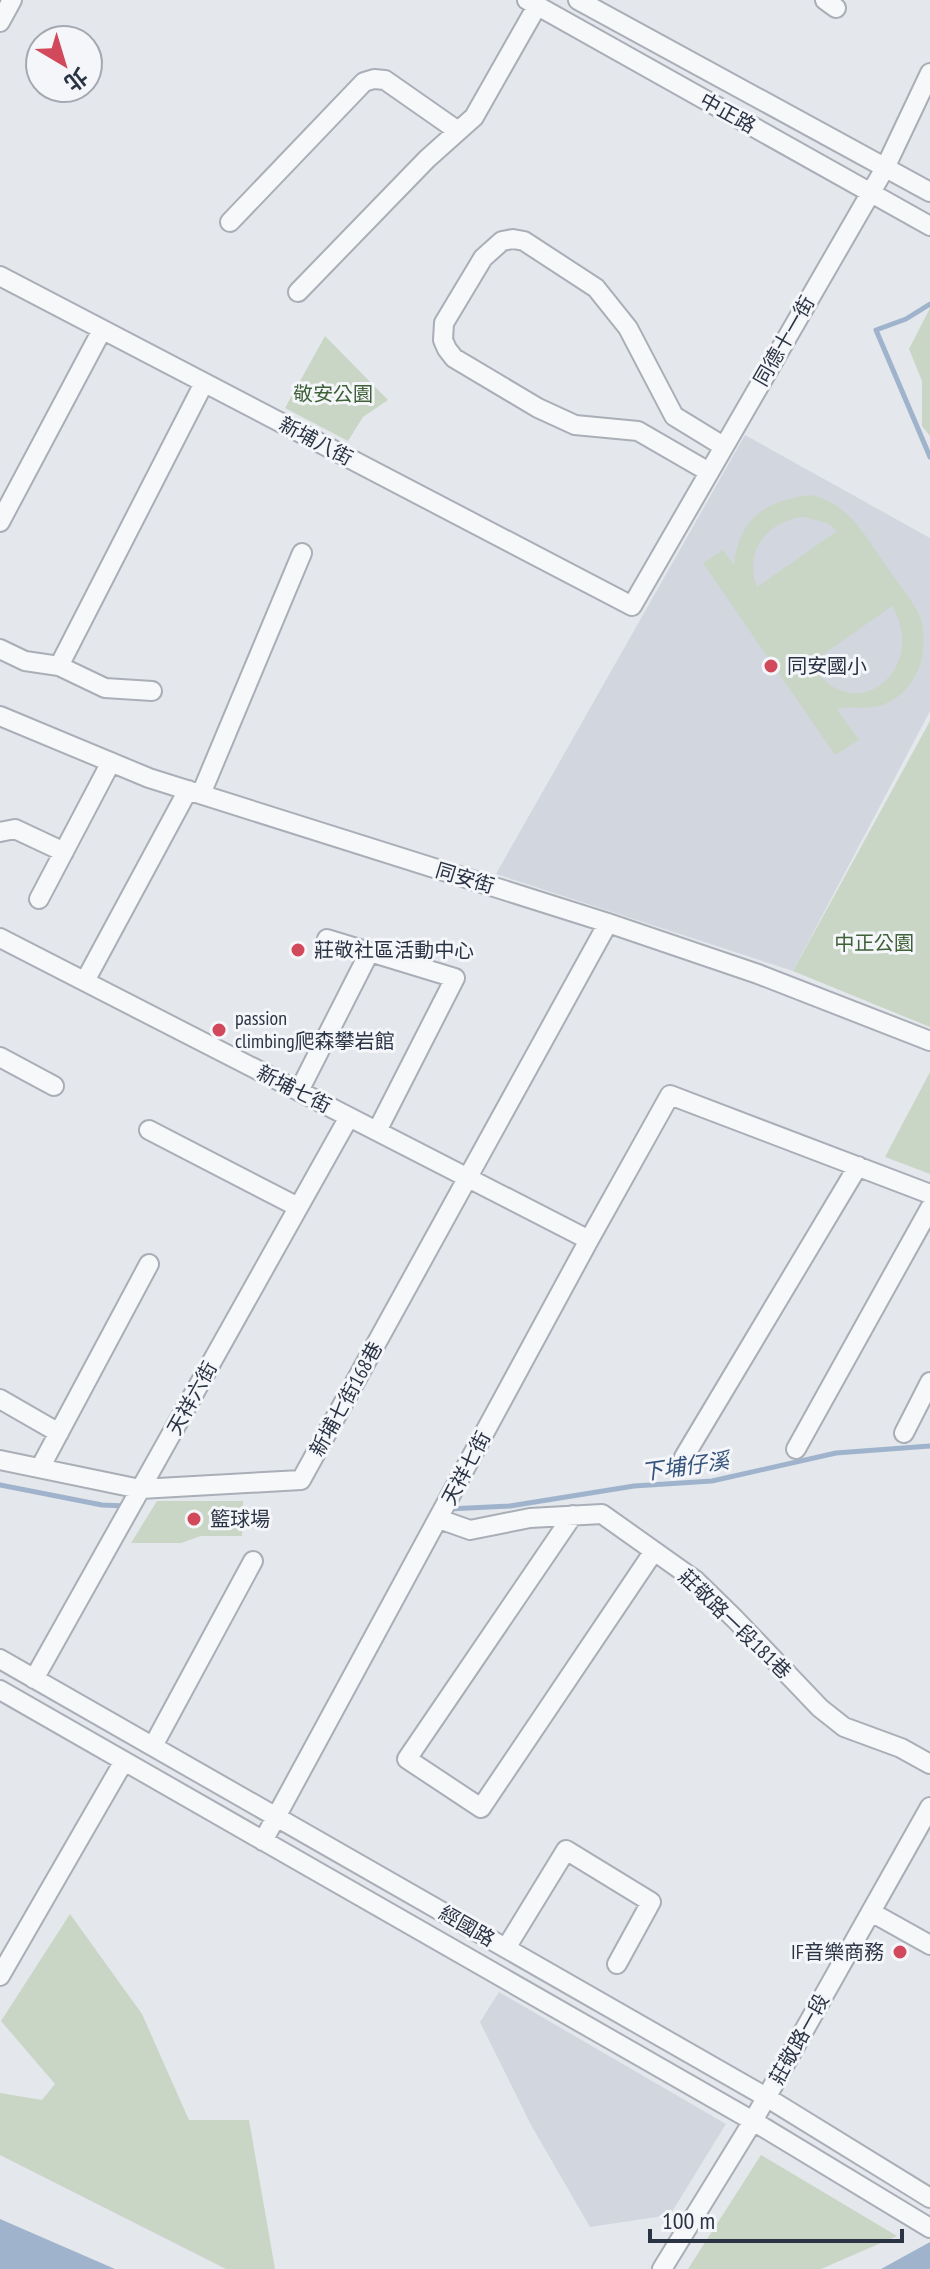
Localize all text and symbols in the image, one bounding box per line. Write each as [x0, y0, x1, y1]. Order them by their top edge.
north arrow [24, 24, 104, 104]
text: 北 [59, 62, 94, 98]
street label: 中正路 [695, 87, 761, 139]
street label: 同德十一街 [748, 291, 820, 391]
park label: 敬安公園 [293, 381, 373, 407]
street label: 新埔八街 [275, 411, 357, 471]
place label: 同安國小 [787, 653, 867, 679]
marker: 同安國小 [762, 657, 780, 675]
street label: 同安街 [433, 857, 497, 899]
park label: 中正公園 [834, 930, 914, 956]
place label: 莊敬社區活動中心 [314, 937, 474, 963]
marker: 莊敬社區活動中心 [289, 941, 307, 959]
place label: passion climbing爬森攀岩館 [235, 1005, 395, 1054]
marker: passion climbing爬森攀岩館 [210, 1021, 228, 1039]
street label: 新埔七街 [252, 1059, 336, 1119]
street label: 新埔七街168巷 [304, 1337, 388, 1461]
street label: 天祥六街 [161, 1357, 223, 1439]
street label: 天祥七街 [436, 1427, 496, 1509]
water label: 下埔仔溪 [639, 1446, 733, 1486]
place label: 籃球場 [210, 1506, 270, 1532]
marker: 籃球場 [185, 1510, 203, 1528]
street label: 莊敬路一段181巷 [673, 1564, 797, 1684]
street label: 經國路 [435, 1900, 499, 1952]
place label: IF音樂商務 [791, 1939, 884, 1965]
marker: IF音樂商務 [891, 1943, 909, 1961]
street label: 莊敬路一段 [763, 1989, 835, 2089]
scale bar [650, 2193, 902, 2243]
text: 100 m [662, 2205, 715, 2236]

